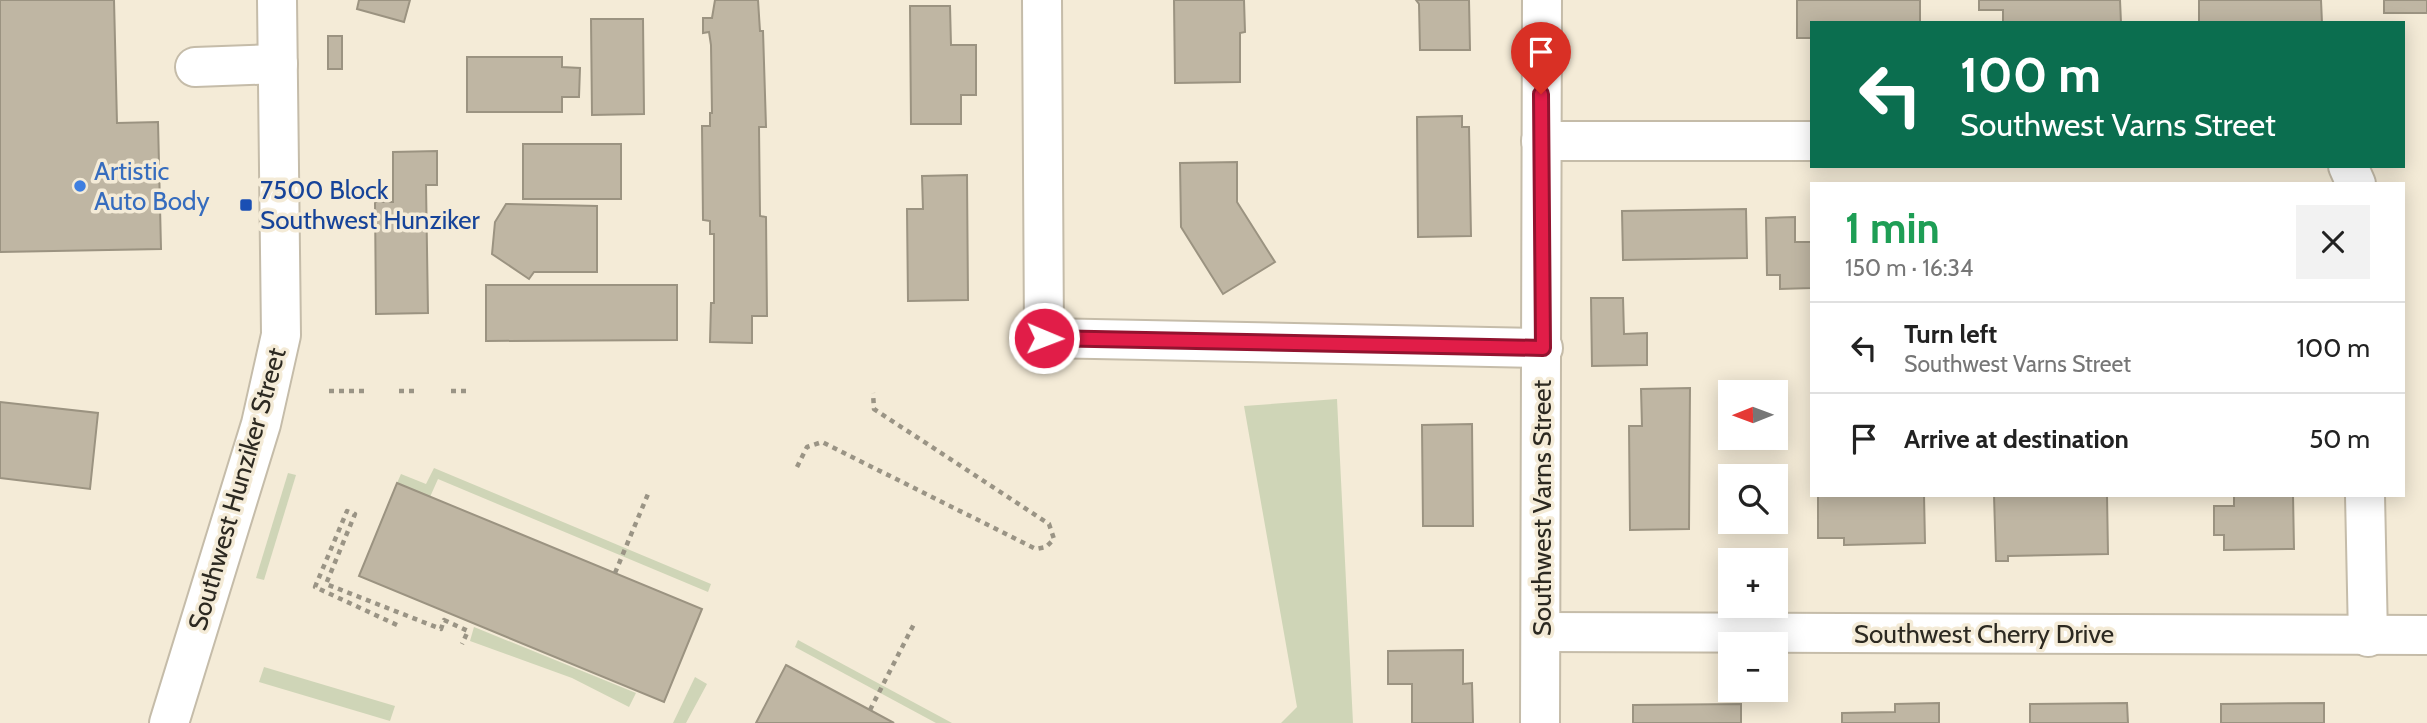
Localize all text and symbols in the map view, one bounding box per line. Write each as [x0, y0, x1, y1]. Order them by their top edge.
pin [1511, 22, 1571, 94]
icon: arrive [1522, 33, 1560, 71]
text: 100 m [1960, 45, 2101, 104]
icon: left [1845, 49, 1936, 140]
text: Southwest Varns Street [1960, 105, 2276, 144]
place label: Artistic Auto Body [94, 155, 210, 217]
place label: 7500 Block Southwest Hunziker [260, 174, 481, 236]
marker: Artistic Auto Body [72, 178, 88, 194]
marker: 7500 Block Southwest Hunziker [238, 197, 254, 213]
text: 1 min [1845, 202, 1940, 254]
button: close [2296, 205, 2370, 279]
text: 150 m · 16:34 [1845, 254, 1973, 282]
position arrow [1007, 301, 1081, 375]
text: Turn left [1904, 318, 1997, 350]
icon: left [1845, 329, 1883, 367]
text: 100 m [2297, 332, 2370, 364]
street label: Southwest Hunziker Street [181, 344, 293, 634]
text: Southwest Varns Street [1904, 350, 2131, 378]
street label: Southwest Varns Street [1526, 379, 1558, 636]
north arrow [1718, 380, 1788, 450]
map controls [1718, 380, 1788, 702]
icon: arrive [1845, 420, 1883, 458]
text: Arrive at destination [1904, 423, 2129, 455]
text: 50 m [2309, 423, 2370, 455]
button: search [1718, 464, 1788, 534]
button: + [1718, 548, 1788, 618]
street label: Southwest Cherry Drive [1854, 618, 2114, 650]
button: − [1718, 632, 1788, 702]

